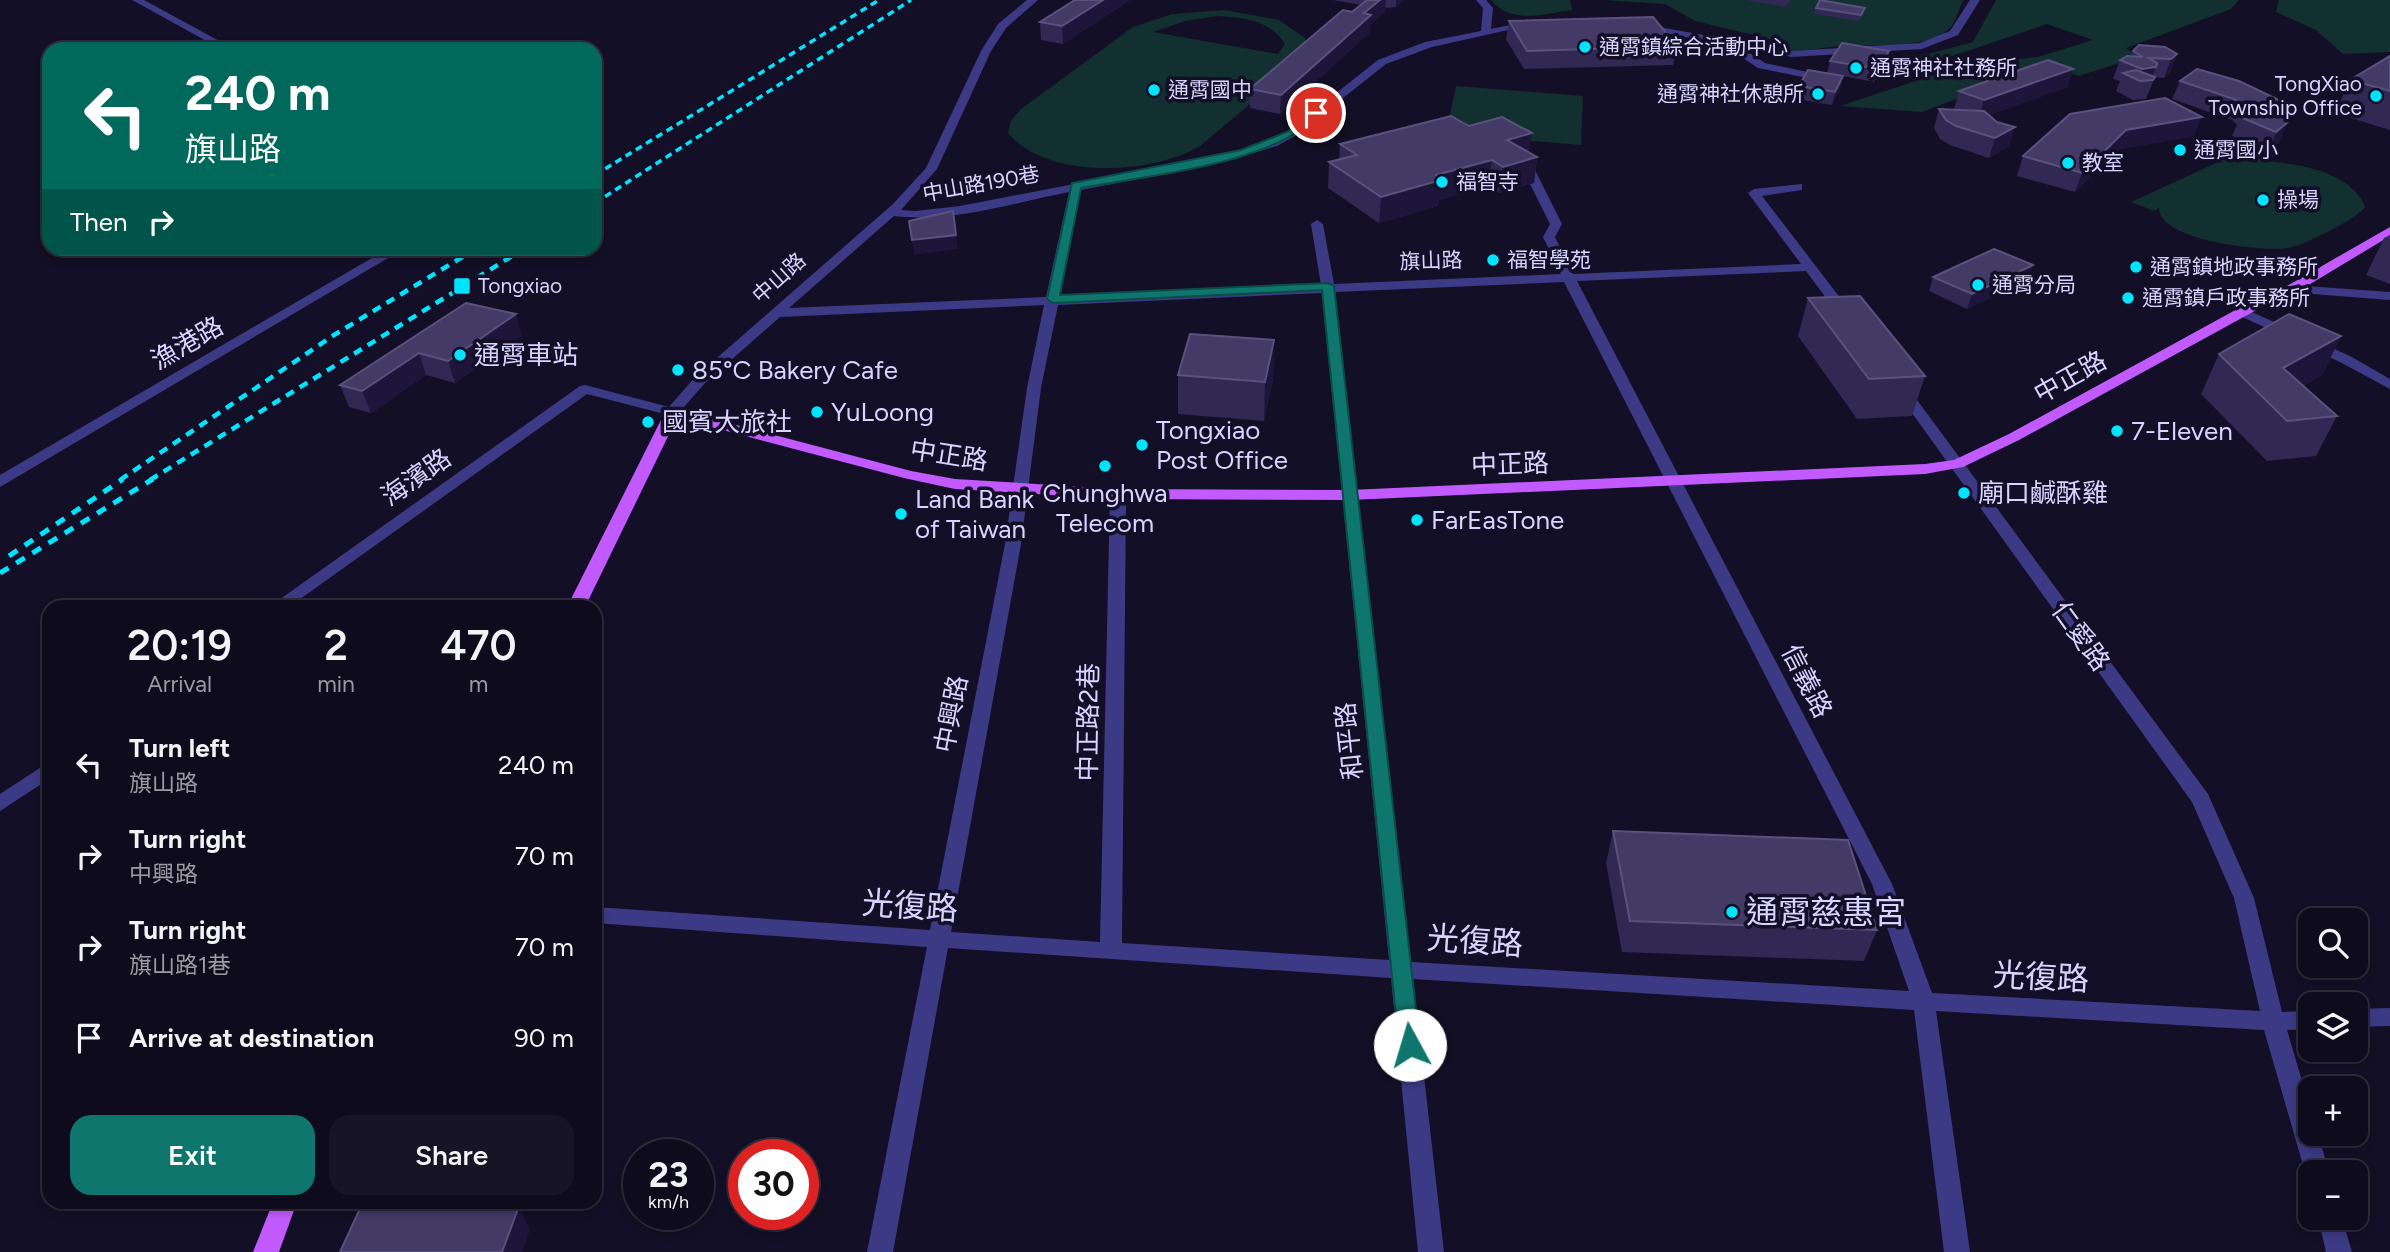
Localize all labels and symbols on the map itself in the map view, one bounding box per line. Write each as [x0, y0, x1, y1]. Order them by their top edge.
place label: 通霄鎮綜合活動中心 [1599, 34, 1788, 59]
marker: 通霄鎮綜合活動中心 [1577, 39, 1593, 55]
place label: 通霄神社社務所 [1870, 55, 2017, 80]
marker: 通霄神社社務所 [1848, 60, 1864, 76]
place label: TongXiao Township Office [2208, 71, 2362, 120]
place label: 通霄國中 [1168, 77, 1252, 102]
place label: 通霄神社休憩所 [1657, 81, 1804, 106]
marker: 通霄國中 [1146, 82, 1162, 98]
pin [1286, 83, 1346, 143]
marker: 通霄神社休憩所 [1810, 86, 1826, 102]
marker: TongXiao Township Office [2368, 88, 2384, 104]
place label: 通霄國小 [2194, 137, 2278, 162]
marker: 通霄國小 [2172, 142, 2188, 158]
place label: 教室 [2082, 150, 2124, 175]
marker: 教室 [2060, 155, 2076, 171]
street label: 中山路190巷 [921, 161, 1041, 206]
place label: 福智寺 [1456, 169, 1519, 194]
marker: 福智寺 [1434, 174, 1450, 190]
place label: 操場 [2277, 187, 2319, 212]
marker: 操場 [2255, 192, 2271, 208]
street label: 中山路 [747, 247, 810, 308]
street label: 旗山路 [1399, 247, 1463, 274]
place label: 福智學苑 [1507, 247, 1591, 272]
marker: 福智學苑 [1485, 252, 1501, 268]
place label: 通霄鎮地政事務所 [2150, 254, 2318, 279]
marker: 通霄鎮地政事務所 [2128, 259, 2144, 275]
place label: 通霄分局 [1992, 272, 2076, 297]
place label: Tongxiao [478, 273, 562, 298]
marker: Tongxiao [452, 276, 472, 296]
marker: 通霄分局 [1970, 277, 1986, 293]
place label: 通霄鎮戶政事務所 [2142, 285, 2310, 310]
marker: 通霄鎮戶政事務所 [2120, 290, 2136, 306]
street label: 漁港路 [145, 310, 229, 376]
place label: 通霄車站 [474, 339, 578, 371]
street label: 中正路 [2028, 344, 2112, 410]
marker: 通霄車站 [452, 347, 468, 363]
place label: 85°C Bakery Cafe [692, 354, 898, 386]
marker: 85°C Bakery Cafe [670, 362, 686, 378]
place label: YuLoong [831, 396, 934, 428]
marker: YuLoong [809, 404, 825, 420]
place label: 國賓大旅社 [662, 406, 792, 438]
marker: 國賓大旅社 [640, 414, 656, 430]
place label: Tongxiao Post Office [1156, 414, 1288, 476]
place label: 7-Eleven [2131, 415, 2233, 447]
marker: 7-Eleven [2109, 423, 2125, 439]
street label: 中正路 [908, 433, 990, 477]
marker: Tongxiao Post Office [1134, 437, 1150, 453]
street label: 海濱路 [375, 442, 457, 512]
street label: 中正路 [1470, 447, 1550, 481]
marker: Chunghwa Telecom [1097, 458, 1113, 474]
place label: Chunghwa Telecom [1042, 477, 1168, 539]
place label: 廟口鹹酥雞 [1978, 477, 2108, 509]
place label: Land Bank of Taiwan [915, 483, 1035, 545]
marker: 廟口鹹酥雞 [1956, 485, 1972, 501]
place label: FarEasTone [1431, 504, 1564, 536]
marker: Land Bank of Taiwan [893, 506, 909, 522]
marker: FarEasTone [1409, 512, 1425, 528]
street label: 仁愛路 [2045, 595, 2117, 677]
street label: 信義路 [1775, 639, 1839, 723]
street label: 中正路2巷 [1071, 662, 1105, 782]
street label: 中興路 [928, 673, 974, 755]
street label: 和平路 [1329, 701, 1369, 781]
street label: 光復路 [861, 884, 959, 928]
place label: 通霄慈惠宮 [1746, 893, 1906, 931]
marker: 通霄慈惠宮 [1724, 904, 1740, 920]
street label: 光復路 [1426, 919, 1524, 963]
street label: 光復路 [1992, 956, 2090, 998]
position arrow [1373, 1008, 1447, 1082]
speed limit sign: 30 [728, 1139, 819, 1230]

